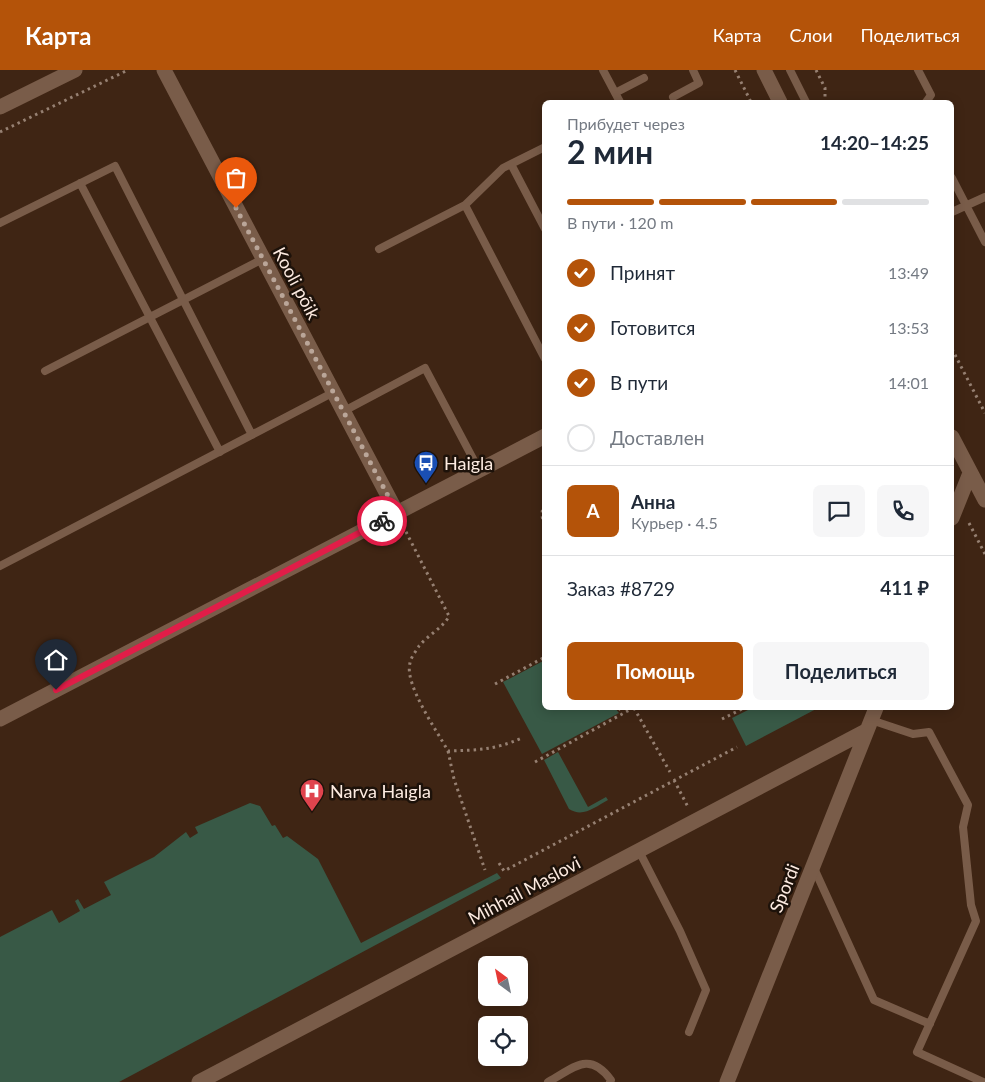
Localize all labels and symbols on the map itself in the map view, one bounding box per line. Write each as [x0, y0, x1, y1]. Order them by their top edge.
pin [215, 157, 257, 208]
street label: Kooli põik [269, 243, 326, 324]
bus stop icon: Haigla [413, 450, 439, 484]
place label: Haigla [444, 452, 493, 474]
courier [357, 496, 407, 546]
pin [35, 639, 77, 690]
hospital icon: Narva Haigla [299, 778, 325, 812]
place label: Narva Haigla [330, 780, 431, 802]
street label: Mihhail Maslovi [464, 851, 584, 929]
street label: Spordi [764, 860, 804, 916]
north arrow [478, 956, 528, 1006]

